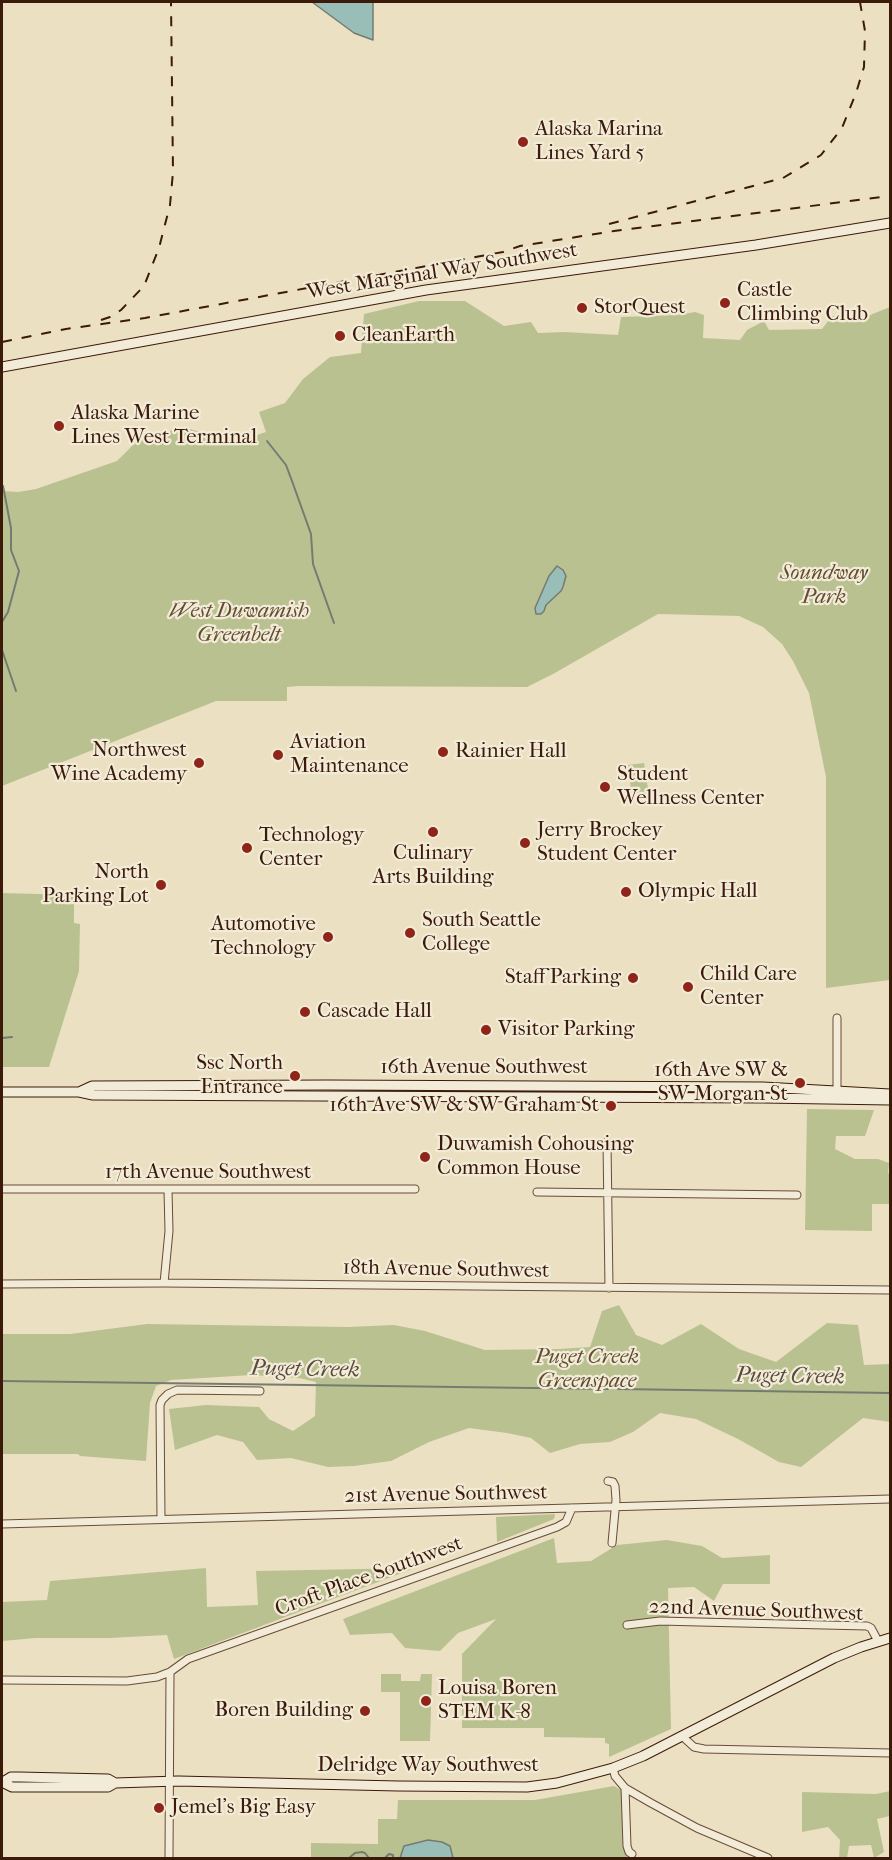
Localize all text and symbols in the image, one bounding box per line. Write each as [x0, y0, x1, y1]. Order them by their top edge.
place label: Alaska Marina Lines Yard 5 [535, 117, 663, 167]
marker: Alaska Marina Lines Yard 5 [516, 135, 530, 149]
street label: West Marginal Way Southwest [305, 238, 579, 306]
place label: Castle Climbing Club [737, 278, 868, 328]
place label: StorQuest [594, 295, 685, 321]
marker: Castle Climbing Club [718, 296, 732, 310]
marker: StorQuest [575, 301, 589, 315]
place label: CleanEarth [352, 323, 455, 349]
marker: CleanEarth [333, 329, 347, 343]
place label: Alaska Marine Lines West Terminal [71, 401, 257, 451]
marker: Alaska Marine Lines West Terminal [52, 419, 66, 433]
park label: Soundway Park [780, 561, 868, 611]
park label: West Duwamish Greenbelt [169, 599, 309, 649]
place label: Aviation Maintenance [290, 730, 409, 780]
place label: Northwest Wine Academy [51, 738, 187, 788]
place label: Rainier Hall [455, 739, 566, 765]
marker: Rainier Hall [436, 745, 450, 759]
marker: Aviation Maintenance [271, 748, 285, 762]
marker: Northwest Wine Academy [192, 756, 206, 770]
place label: Student Wellness Center [617, 762, 764, 812]
marker: Student Wellness Center [598, 780, 612, 794]
place label: Jerry Brockey Student Center [537, 818, 676, 868]
place label: Technology Center [259, 823, 364, 873]
marker: Culinary Arts Building [426, 825, 440, 839]
marker: Jerry Brockey Student Center [518, 836, 532, 850]
marker: Technology Center [240, 841, 254, 855]
place label: Culinary Arts Building [373, 841, 493, 891]
place label: North Parking Lot [42, 860, 149, 910]
marker: North Parking Lot [154, 878, 168, 892]
place label: Olympic Hall [638, 879, 758, 905]
marker: Olympic Hall [619, 885, 633, 899]
place label: South Seattle College [422, 908, 541, 958]
place label: Automotive Technology [211, 912, 316, 962]
marker: South Seattle College [403, 926, 417, 940]
marker: Automotive Technology [321, 930, 335, 944]
place label: Child Care Center [700, 962, 797, 1012]
place label: Staff Parking [505, 965, 621, 991]
marker: Staff Parking [626, 971, 640, 985]
marker: Child Care Center [681, 980, 695, 994]
place label: Cascade Hall [317, 999, 432, 1025]
marker: Cascade Hall [298, 1005, 312, 1019]
place label: Visitor Parking [498, 1017, 634, 1043]
marker: Visitor Parking [479, 1023, 493, 1037]
place label: Ssc North Entrance [196, 1051, 283, 1101]
street label: 16th Avenue Southwest [380, 1055, 588, 1081]
place label: 16th Ave SW & SW Morgan St [654, 1058, 788, 1108]
marker: Ssc North Entrance [288, 1069, 302, 1083]
marker: 16th Ave SW & SW Morgan St [793, 1076, 807, 1090]
place label: 16th Ave SW & SW Graham St [329, 1093, 599, 1119]
marker: 16th Ave SW & SW Graham St [604, 1099, 618, 1113]
place label: Duwamish Cohousing Common House [437, 1132, 634, 1182]
marker: Duwamish Cohousing Common House [418, 1150, 432, 1164]
street label: 17th Avenue Southwest [105, 1160, 311, 1186]
street label: 18th Avenue Southwest [342, 1256, 550, 1284]
park label: Puget Creek Greenspace [535, 1345, 639, 1395]
water label: Puget Creek [250, 1356, 360, 1384]
water label: Puget Creek [735, 1363, 845, 1391]
street label: 21st Avenue Southwest [344, 1481, 548, 1509]
street label: Croft Place Southwest [272, 1531, 466, 1623]
street label: 22nd Avenue Southwest [648, 1595, 864, 1627]
place label: Louisa Boren STEM K-8 [438, 1676, 557, 1726]
marker: Louisa Boren STEM K-8 [419, 1694, 433, 1708]
place label: Boren Building [214, 1698, 353, 1724]
marker: Boren Building [358, 1704, 372, 1718]
street label: Delridge Way Southwest [317, 1753, 539, 1779]
place label: Jemel's Big Easy [171, 1795, 316, 1821]
marker: Jemel's Big Easy [152, 1801, 166, 1815]

